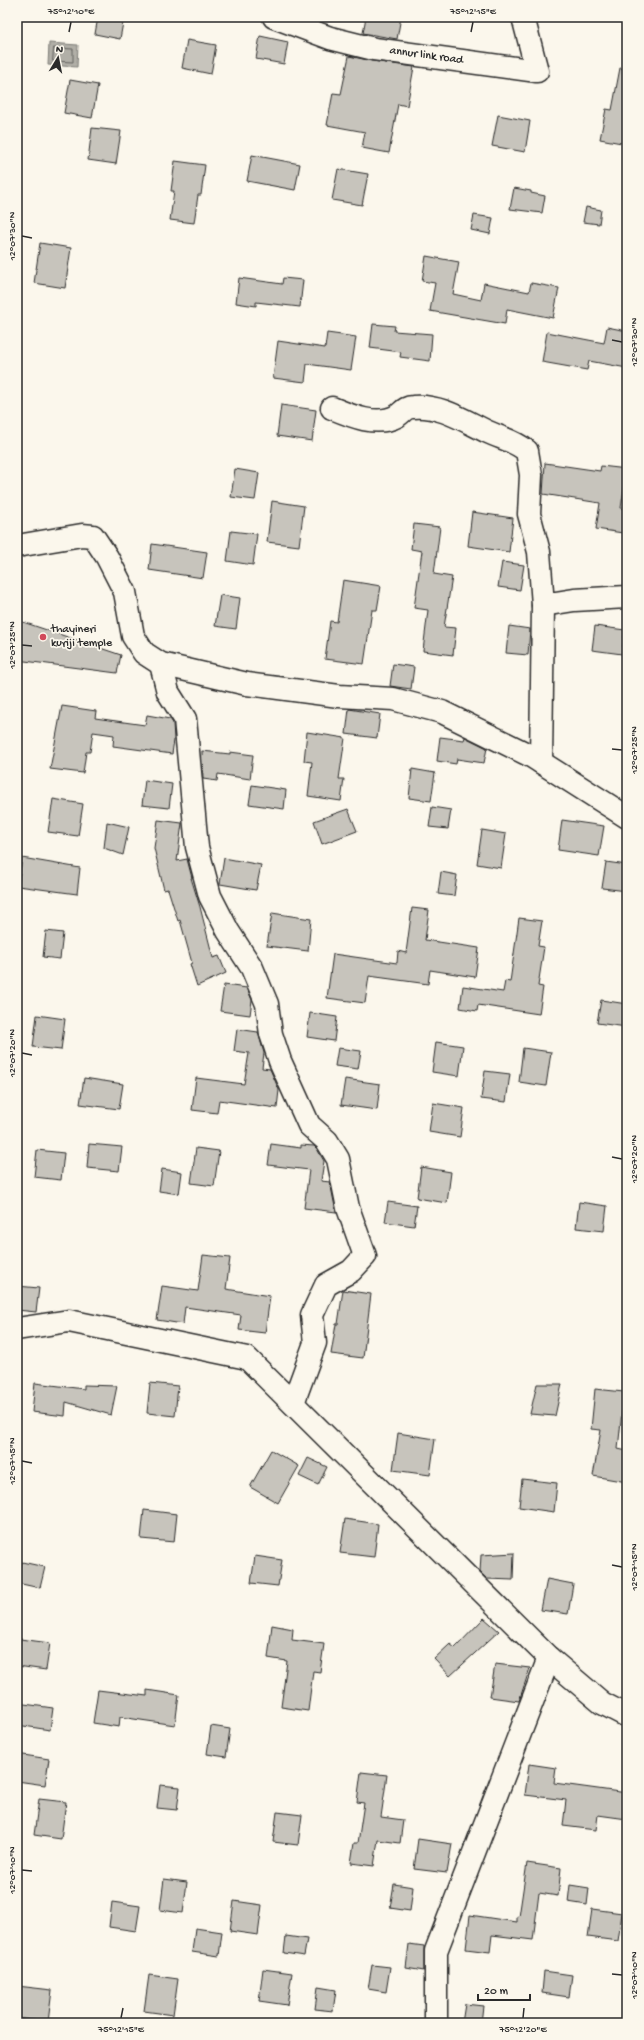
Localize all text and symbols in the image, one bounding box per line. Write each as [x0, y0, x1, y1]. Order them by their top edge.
text: 75°12'10"E [47, 6, 95, 18]
text: 75°12'15"E [449, 6, 497, 18]
north arrow [38, 38, 78, 78]
text: N [55, 44, 64, 57]
street label: annur link road [389, 44, 465, 68]
text: 12°07'30"N [7, 211, 19, 261]
text: 12°07'30"N [629, 317, 641, 367]
text: 12°07'25"N [7, 621, 19, 670]
place label: thayineri kuriji temple [50, 623, 113, 651]
marker: thayineri kuriji temple [38, 632, 48, 642]
text: 12°07'25"N [629, 726, 641, 775]
text: 12°07'20"N [7, 1028, 19, 1078]
text: 12°07'20"N [629, 1134, 641, 1184]
text: 12°07'15"N [7, 1437, 19, 1485]
text: 12°07'15"N [629, 1543, 641, 1591]
text: 12°07'10"N [7, 1846, 19, 1895]
text: 12°07'10"N [629, 1951, 641, 2000]
scale bar [478, 1976, 530, 2002]
text: 20 m [484, 1985, 509, 1999]
text: 75°12'15"E [97, 2024, 145, 2036]
text: 75°12'20"E [498, 2024, 547, 2036]

